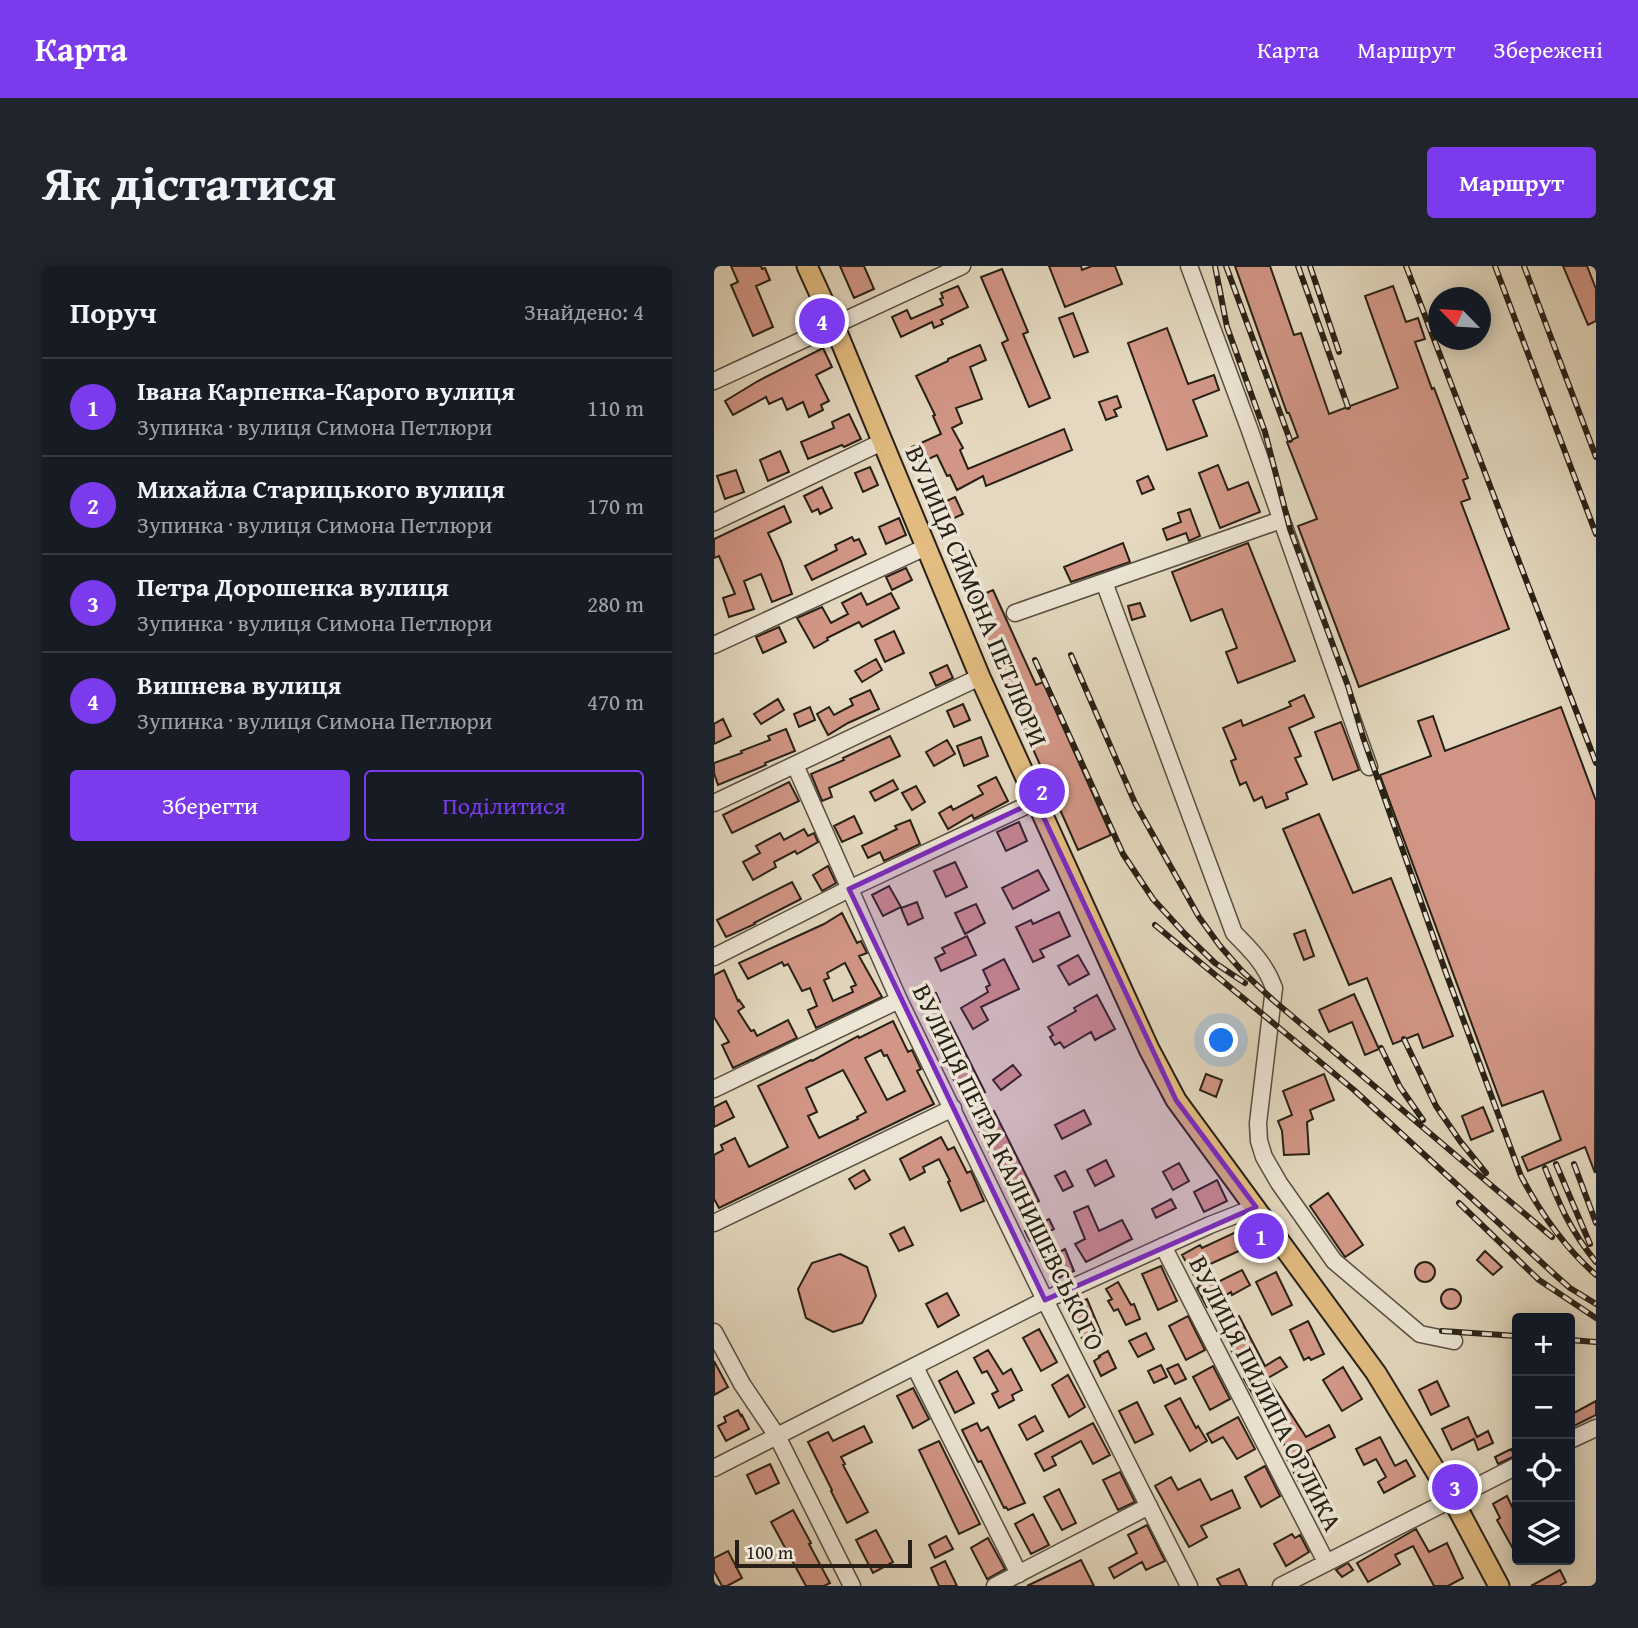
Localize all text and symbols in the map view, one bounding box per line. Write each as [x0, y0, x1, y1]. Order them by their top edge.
text: Карта [35, 25, 127, 73]
text: Карта [1257, 32, 1319, 67]
text: Маршрут [1357, 32, 1455, 67]
text: Збережені [1493, 32, 1603, 67]
text: Як дістатися [42, 146, 336, 218]
button: Маршрут [1427, 147, 1596, 218]
north arrow [1428, 287, 1491, 350]
text: Поруч [70, 290, 157, 334]
text: Знайдено: 4 [524, 295, 644, 328]
pin: 4 [799, 295, 845, 347]
text: Івана Карпенка-Карого вулиця [137, 371, 515, 410]
text: 1 [87, 391, 99, 424]
text: 110 m [587, 391, 644, 424]
text: Зупинка · вулиця Симона Петлюри [137, 410, 492, 443]
street label: ВУЛИЦЯ СИМОНА ПЕТЛЮРИ [896, 439, 1058, 753]
text: Михайла Старицького вулиця [137, 469, 505, 508]
text: 2 [87, 489, 99, 522]
text: 170 m [587, 489, 644, 522]
text: Зупинка · вулиця Симона Петлюри [137, 508, 492, 541]
text: Петра Дорошенка вулиця [137, 567, 449, 606]
text: 3 [87, 587, 99, 620]
text: 280 m [587, 587, 644, 620]
text: Зупинка · вулиця Симона Петлюри [137, 606, 492, 639]
text: Вишнева вулиця [137, 665, 341, 704]
text: 4 [87, 685, 99, 718]
text: 470 m [587, 685, 644, 718]
text: Зупинка · вулиця Симона Петлюри [137, 704, 492, 737]
pin: 2 [1019, 765, 1065, 817]
button: Зберегти [70, 770, 350, 841]
button: Поділитися [364, 770, 644, 841]
street label: ВУЛИЦЯ ПЕТРА КАЛНИШЕВСЬКОГО [903, 977, 1115, 1357]
your location [1204, 1023, 1238, 1057]
pin: 1 [1238, 1210, 1284, 1262]
street label: ВУЛИЦЯ ПИЛИПА ОРЛИКА [1180, 1249, 1353, 1538]
map controls [1512, 1313, 1575, 1565]
button: + [1512, 1313, 1575, 1376]
button: − [1512, 1376, 1575, 1439]
button: locate [1512, 1439, 1575, 1502]
pin: 3 [1432, 1461, 1478, 1513]
button: layers [1512, 1502, 1575, 1565]
scale bar [735, 1537, 912, 1569]
text: 100 m [746, 1538, 793, 1566]

